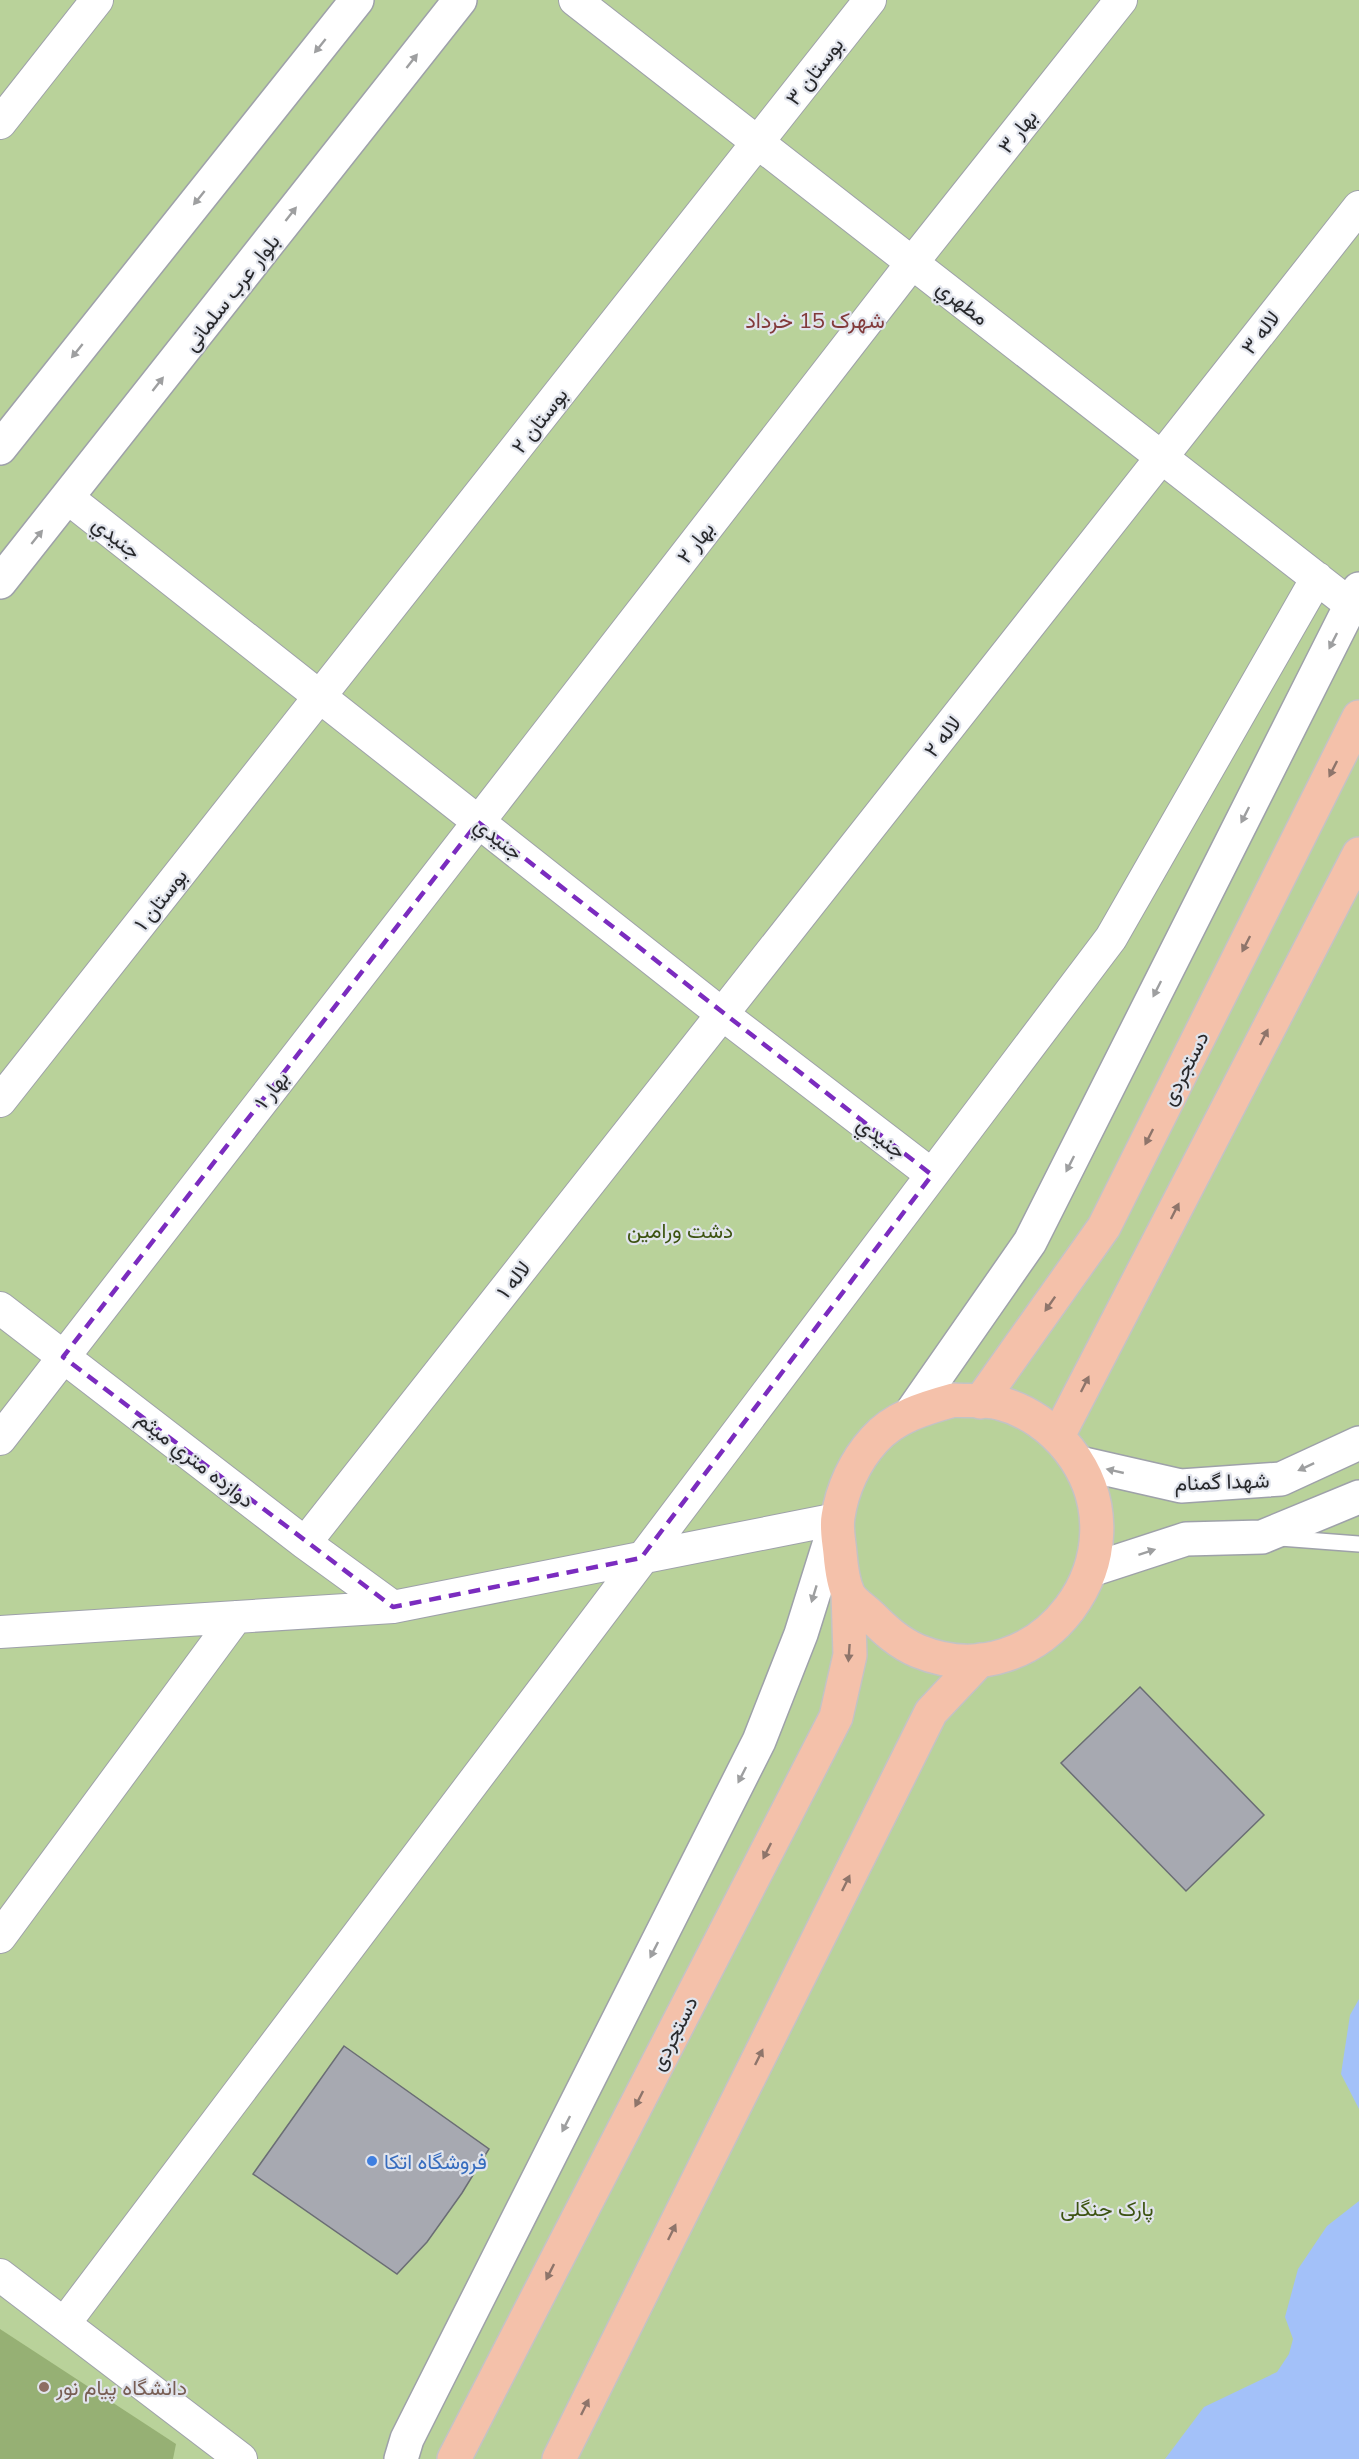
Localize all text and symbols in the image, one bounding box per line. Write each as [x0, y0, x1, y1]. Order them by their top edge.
street label: بوستان ۳ [779, 32, 849, 111]
one-way arrow [314, 38, 327, 54]
one-way arrow [405, 53, 418, 69]
street label: بهار ۳ [992, 104, 1043, 159]
one-way arrow [193, 191, 205, 206]
one-way arrow [285, 207, 297, 222]
street label: بلوار عرب سلمانی [177, 228, 286, 356]
street label: مطهري [929, 274, 994, 334]
street label: لاله ۳ [1235, 305, 1285, 359]
district label: شهرک 15 خرداد [745, 306, 885, 334]
one-way arrow [71, 343, 84, 359]
one-way arrow [151, 376, 164, 392]
street label: بوستان ۲ [505, 382, 574, 459]
street label: جنيدي [84, 510, 147, 568]
street label: بهار ۲ [671, 516, 720, 569]
one-way arrow [30, 529, 43, 545]
one-way arrow [1328, 633, 1338, 650]
street label: لاله ۲ [918, 710, 966, 762]
one-way arrow [1328, 761, 1338, 778]
one-way arrow [1240, 807, 1250, 824]
street label: جنيدي [466, 811, 529, 869]
street label: بوستان ۱ [128, 863, 193, 936]
one-way arrow [1241, 935, 1250, 952]
one-way arrow [1153, 981, 1162, 998]
street label: دستجردی [1154, 1027, 1215, 1110]
one-way arrow [1259, 1029, 1269, 1046]
street label: بهار ۱ [248, 1065, 295, 1114]
street label: جنيدي [849, 1110, 912, 1168]
one-way arrow [1144, 1128, 1154, 1145]
one-way arrow [1065, 1155, 1074, 1172]
one-way arrow [1170, 1202, 1180, 1219]
park label: دشت ورامین [627, 1217, 733, 1244]
street label: لاله ۱ [490, 1255, 536, 1303]
one-way arrow [1044, 1295, 1056, 1311]
one-way arrow [1080, 1375, 1090, 1392]
street label: دوازده متري میثم [129, 1405, 260, 1517]
one-way arrow [1297, 1463, 1315, 1473]
one-way arrow [1106, 1466, 1125, 1476]
street label: شهدا گمنام [1174, 1466, 1270, 1498]
one-way arrow [1138, 1546, 1156, 1556]
one-way arrow [809, 1585, 818, 1603]
one-way arrow [844, 1643, 853, 1662]
one-way arrow [737, 1767, 747, 1784]
one-way arrow [762, 1842, 772, 1859]
one-way arrow [841, 1874, 850, 1891]
one-way arrow [650, 1941, 659, 1958]
street label: دستجردی [643, 1992, 704, 2075]
one-way arrow [754, 2049, 764, 2066]
one-way arrow [634, 2090, 644, 2107]
one-way arrow [562, 2115, 571, 2132]
place label: فروشگاه اتکا [384, 2148, 487, 2175]
marker: فروشگاه اتکا [365, 2154, 379, 2168]
park label: پارک جنگلی [1060, 2195, 1154, 2223]
one-way arrow [667, 2223, 677, 2240]
one-way arrow [545, 2264, 555, 2281]
place label: دانشگاه پیام نور [55, 2374, 187, 2402]
marker: دانشگاه پیام نور [37, 2380, 51, 2394]
one-way arrow [581, 2398, 590, 2415]

